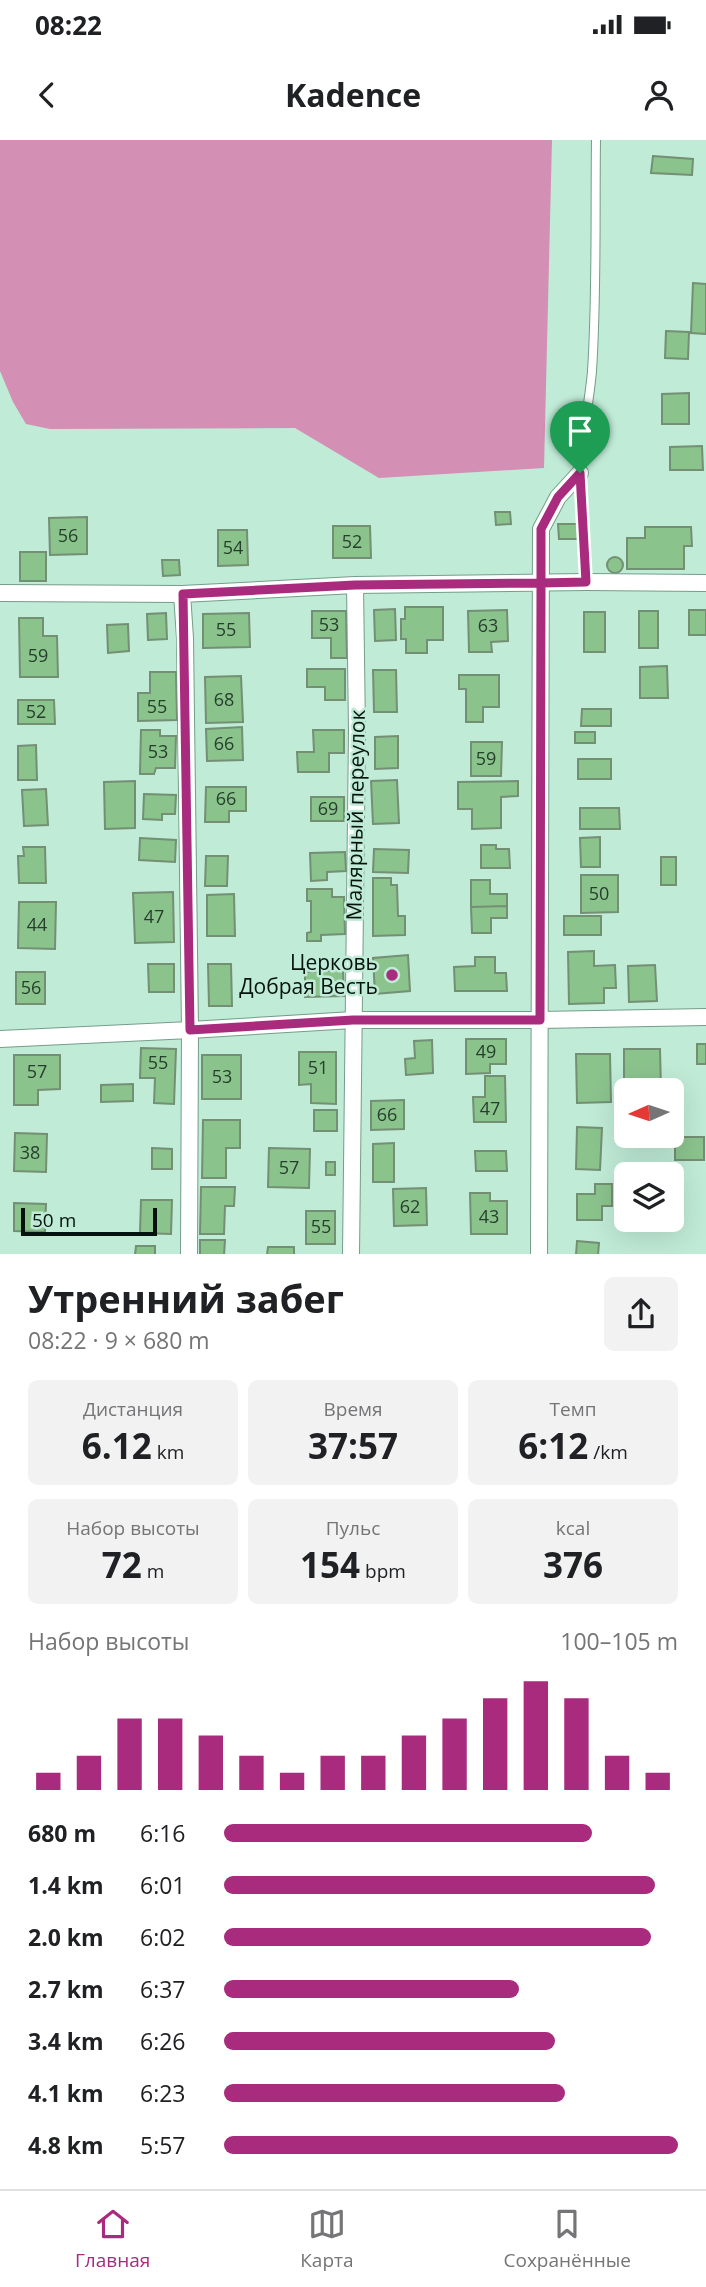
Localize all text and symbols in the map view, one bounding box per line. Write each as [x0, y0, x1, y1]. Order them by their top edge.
text: 08:22 [35, 7, 102, 43]
text: Kadence [285, 73, 421, 116]
icon: back [28, 76, 66, 114]
icon: person [640, 76, 678, 114]
pin [550, 401, 610, 473]
icon: arrive [561, 412, 599, 450]
house number: 56 [58, 523, 78, 547]
house number: 52 [342, 529, 362, 553]
house number: 54 [223, 535, 243, 559]
house number: 53 [319, 612, 339, 636]
house number: 63 [478, 613, 498, 637]
house number: 55 [216, 617, 236, 641]
house number: 59 [28, 643, 48, 667]
house number: 68 [214, 687, 234, 711]
house number: 55 [147, 694, 167, 718]
house number: 52 [26, 699, 46, 723]
street label: Малярный переулок [339, 709, 371, 921]
house number: 66 [214, 731, 234, 755]
house number: 53 [148, 739, 168, 763]
house number: 59 [476, 746, 496, 770]
house number: 66 [216, 786, 236, 810]
house number: 69 [318, 796, 338, 820]
house number: 50 [589, 881, 609, 905]
house number: 47 [144, 904, 164, 928]
house number: 44 [27, 912, 47, 936]
place label: Церковь Добрая Весть [239, 948, 378, 1000]
marker: Церковь Добрая Весть [384, 967, 400, 983]
house number: 56 [21, 975, 41, 999]
house number: 49 [476, 1039, 496, 1063]
house number: 55 [148, 1050, 168, 1074]
house number: 51 [308, 1055, 328, 1079]
house number: 57 [27, 1059, 47, 1083]
house number: 53 [212, 1064, 232, 1088]
north arrow [614, 1078, 684, 1148]
map controls [614, 1078, 684, 1232]
house number: 47 [480, 1096, 500, 1120]
house number: 66 [377, 1102, 397, 1126]
house number: 38 [20, 1140, 40, 1164]
house number: 57 [279, 1155, 299, 1179]
button: layers [614, 1162, 684, 1232]
house number: 62 [400, 1194, 420, 1218]
house number: 43 [479, 1204, 499, 1228]
scale bar [21, 1206, 158, 1237]
text: 50 m [32, 1207, 76, 1233]
house number: 55 [311, 1214, 331, 1238]
text: Утренний забег [28, 1272, 344, 1324]
button: share [604, 1277, 678, 1351]
text: 08:22 · 9 × 680 m [28, 1324, 210, 1356]
text: Дистанция [83, 1396, 183, 1422]
text: Время [323, 1396, 383, 1422]
text: Темп [550, 1396, 596, 1422]
text: 6.12 [82, 1422, 152, 1469]
text: 37:57 [308, 1422, 398, 1469]
text: 6:12 [518, 1422, 588, 1469]
text: km [152, 1439, 184, 1465]
text: /km [588, 1439, 628, 1465]
text: Набор высоты [66, 1515, 200, 1541]
text: Пульс [326, 1515, 380, 1541]
text: kcal [556, 1515, 590, 1541]
text: 72 [102, 1541, 142, 1588]
text: 154 [300, 1541, 360, 1588]
text: 376 [543, 1541, 603, 1588]
text: m [142, 1558, 164, 1584]
text: bpm [360, 1558, 406, 1584]
text: Набор высоты [28, 1625, 190, 1657]
text: 100–105 m [560, 1625, 678, 1657]
text: 680 m [28, 1817, 96, 1849]
text: 6:16 [140, 1817, 186, 1849]
text: 1.4 km [28, 1869, 104, 1901]
text: 6:01 [140, 1869, 186, 1901]
text: 2.0 km [28, 1921, 104, 1953]
text: 6:02 [140, 1921, 186, 1953]
text: 2.7 km [28, 1973, 104, 2005]
text: 6:37 [140, 1973, 186, 2005]
text: 3.4 km [28, 2025, 104, 2057]
text: 6:26 [140, 2025, 186, 2057]
text: 4.1 km [28, 2077, 104, 2109]
text: 6:23 [140, 2077, 186, 2109]
text: 4.8 km [28, 2129, 104, 2161]
text: 5:57 [140, 2129, 186, 2161]
tab: Главная [75, 2205, 150, 2273]
tab: Карта [300, 2205, 354, 2273]
tab: Сохранённые [503, 2205, 631, 2273]

